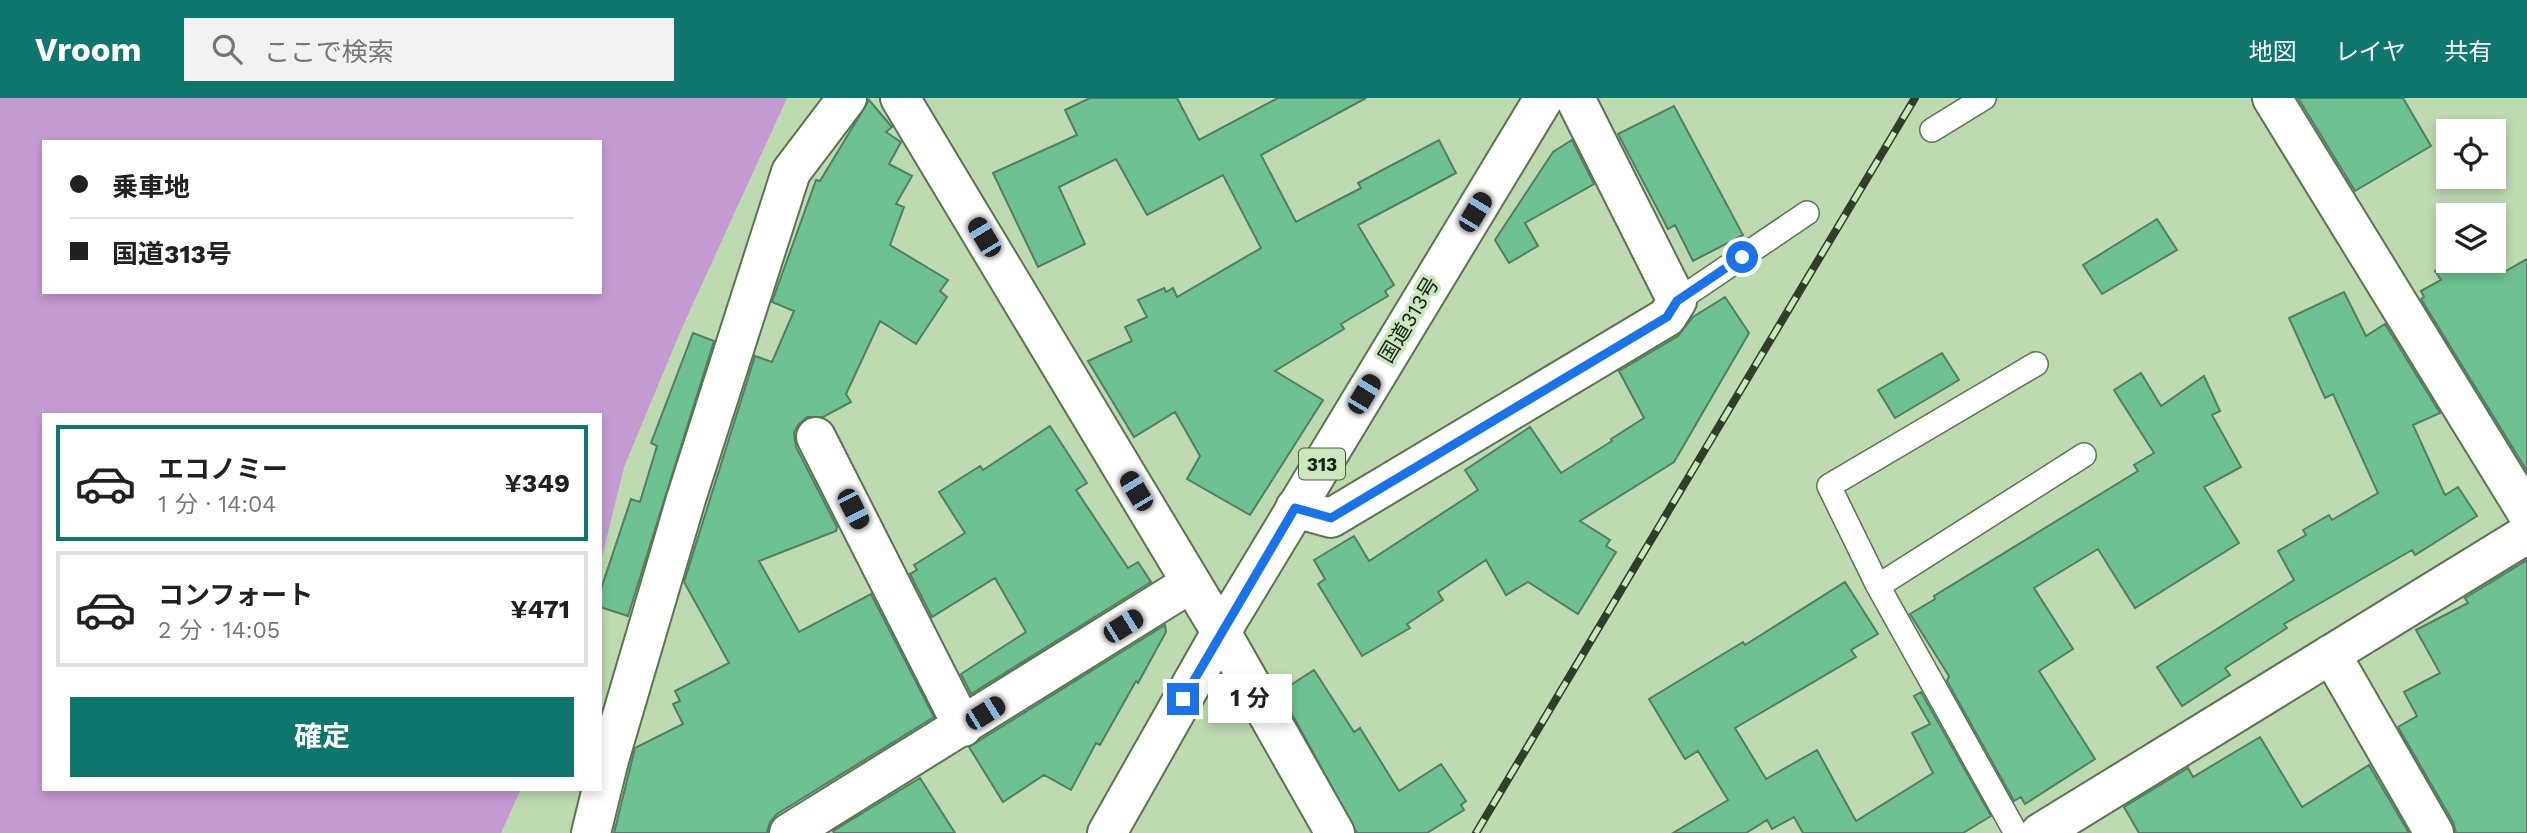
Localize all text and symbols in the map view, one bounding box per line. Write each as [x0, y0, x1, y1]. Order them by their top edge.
search box [184, 18, 674, 81]
text: Vroom [35, 30, 142, 69]
icon: search [208, 30, 246, 68]
text: ここで検索 [264, 37, 394, 67]
text: 地図 [2249, 38, 2297, 66]
text: レイヤ [2335, 38, 2406, 66]
text: 共有 [2444, 38, 2492, 66]
map controls [2436, 119, 2506, 273]
button: locate [2436, 119, 2506, 189]
text: 乗車地 [112, 172, 190, 202]
car [1456, 189, 1495, 235]
button: layers [2436, 203, 2506, 273]
car [965, 214, 1004, 260]
text: 国道313号 [112, 239, 232, 269]
route start [1726, 241, 1758, 273]
street label: 国道313号 [1373, 272, 1444, 367]
car [1345, 371, 1384, 417]
road number: 313 [1299, 448, 1345, 480]
icon: car [74, 452, 137, 515]
text: エコノミー [158, 454, 288, 484]
text: ¥349 [504, 468, 570, 498]
car [1117, 468, 1156, 514]
car [835, 486, 872, 532]
text: 1 分 · 14:04 [158, 491, 276, 518]
icon: car [74, 578, 137, 641]
text: コンフォート [158, 580, 313, 610]
text: ¥471 [510, 594, 570, 624]
car [1100, 606, 1147, 646]
text: 2 分 · 14:05 [158, 617, 280, 644]
callout: 1 分 [1208, 674, 1292, 724]
route end [1167, 683, 1199, 715]
text: 1 分 [1230, 685, 1270, 712]
car [962, 693, 1009, 733]
button: 確定 [70, 697, 574, 777]

